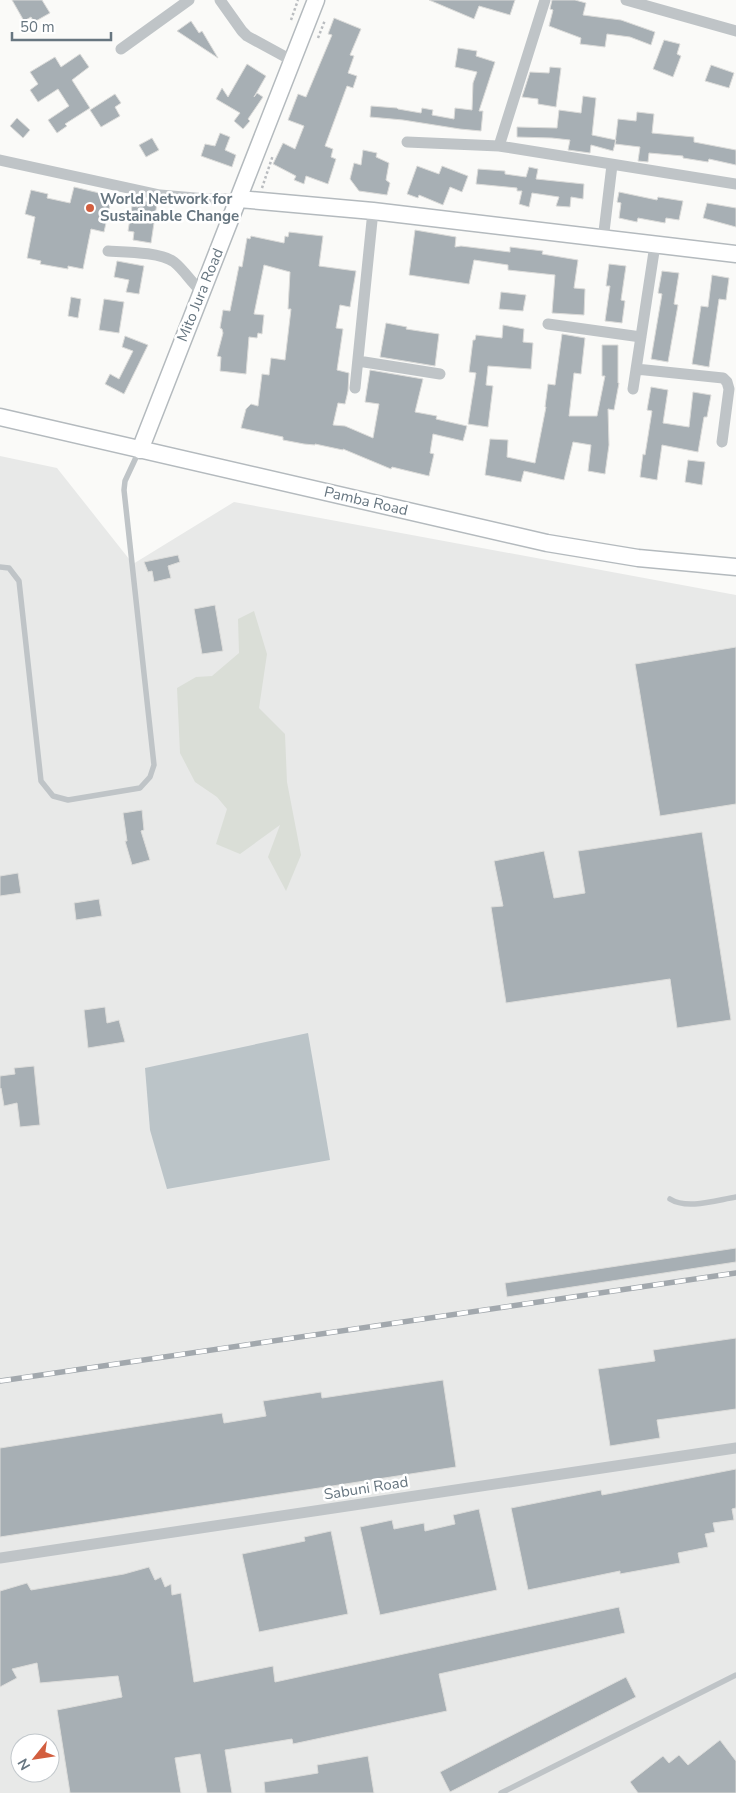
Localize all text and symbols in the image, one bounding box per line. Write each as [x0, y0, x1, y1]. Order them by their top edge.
scale bar [12, 10, 111, 42]
text: 50 m [20, 17, 55, 37]
place label: World Network for Sustainable Change [100, 189, 239, 226]
marker: World Network for Sustainable Change [84, 202, 96, 214]
street label: Mito Jura Road [172, 245, 228, 345]
street label: Pamba Road [322, 482, 410, 520]
street label: Sabuni Road [322, 1471, 410, 1505]
north arrow [10, 1733, 60, 1783]
text: N [13, 1755, 35, 1774]

